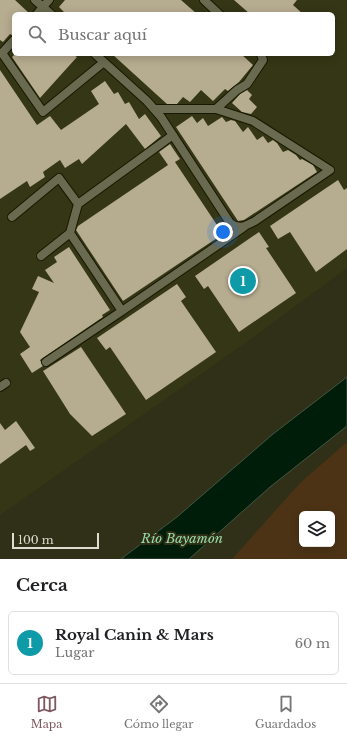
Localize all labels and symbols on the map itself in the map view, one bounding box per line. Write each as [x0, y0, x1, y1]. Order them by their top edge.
your location [213, 222, 233, 242]
pin: 1 [230, 266, 256, 296]
water label: Río Bayamón [140, 530, 223, 547]
scale bar [12, 531, 99, 550]

